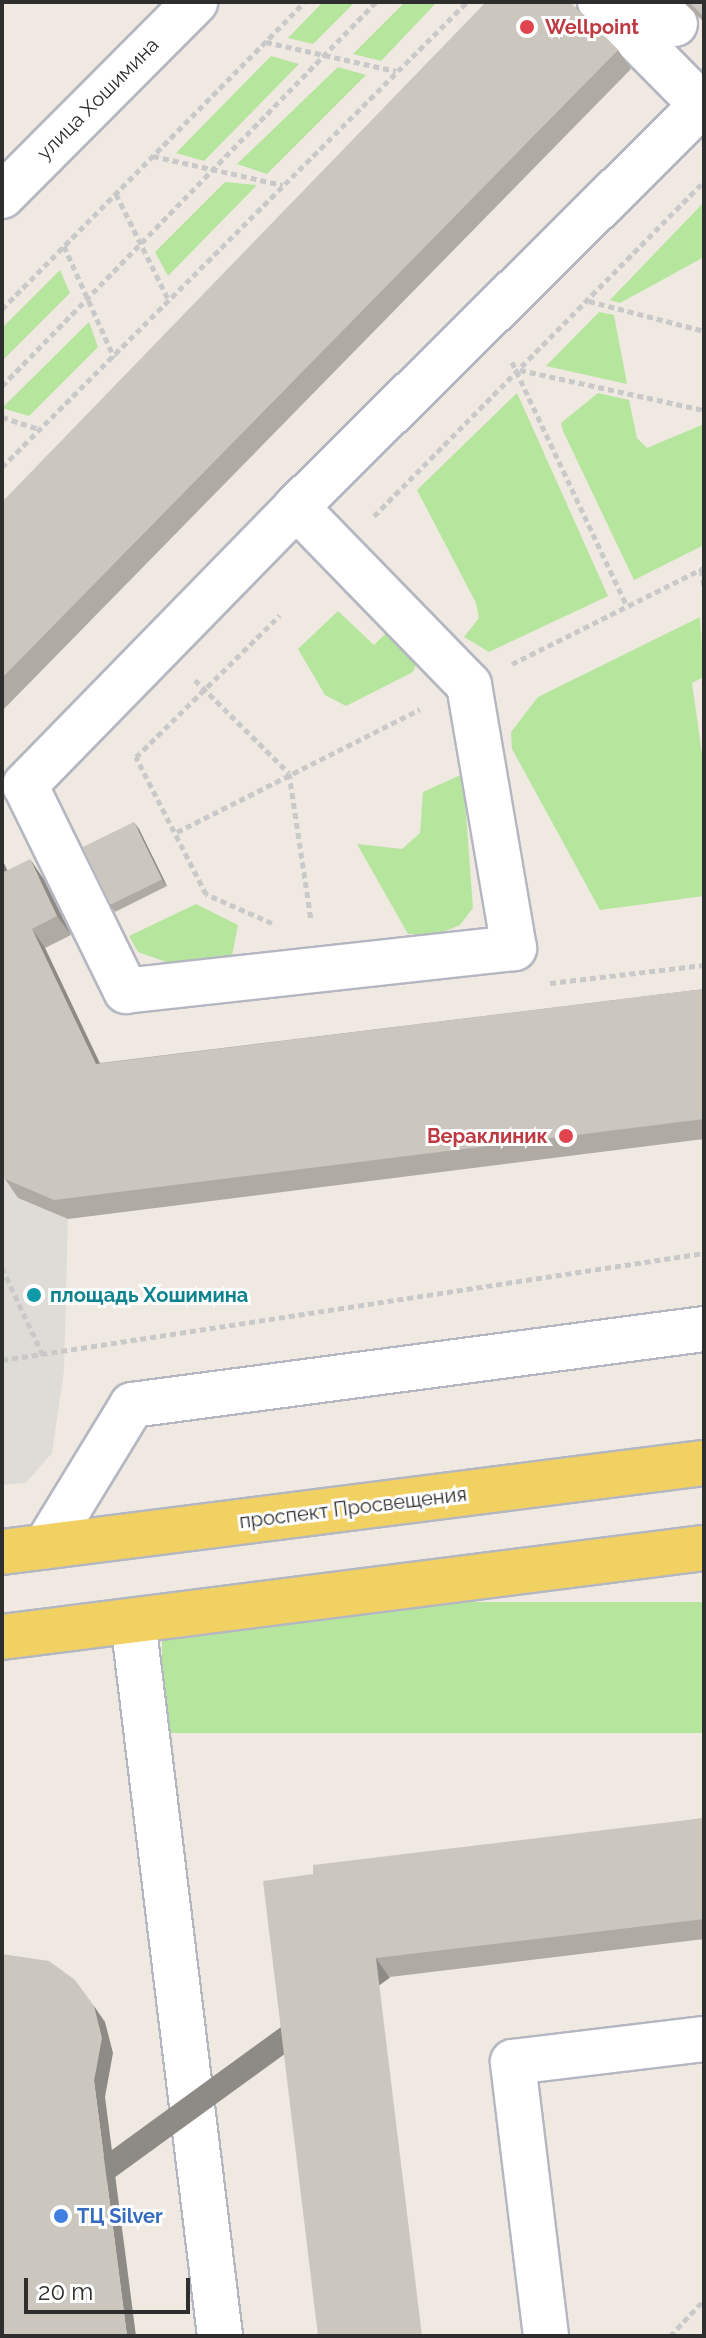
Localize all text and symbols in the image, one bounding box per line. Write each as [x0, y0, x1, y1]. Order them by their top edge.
place label: Wellpoint [545, 15, 639, 39]
marker: Wellpoint [516, 16, 538, 38]
street label: улица Хошимина [32, 33, 164, 165]
place label: Вераклиник [427, 1124, 548, 1148]
marker: Вераклиник [555, 1125, 577, 1147]
place label: площадь Хошимина [50, 1283, 248, 1307]
marker: площадь Хошимина [25, 1286, 43, 1304]
street label: проспект Просвещения [238, 1482, 468, 1534]
place label: ТЦ Silver [77, 2204, 163, 2228]
marker: ТЦ Silver [52, 2207, 70, 2225]
scale bar [28, 2262, 194, 2312]
text: 20 m [38, 2277, 93, 2306]

